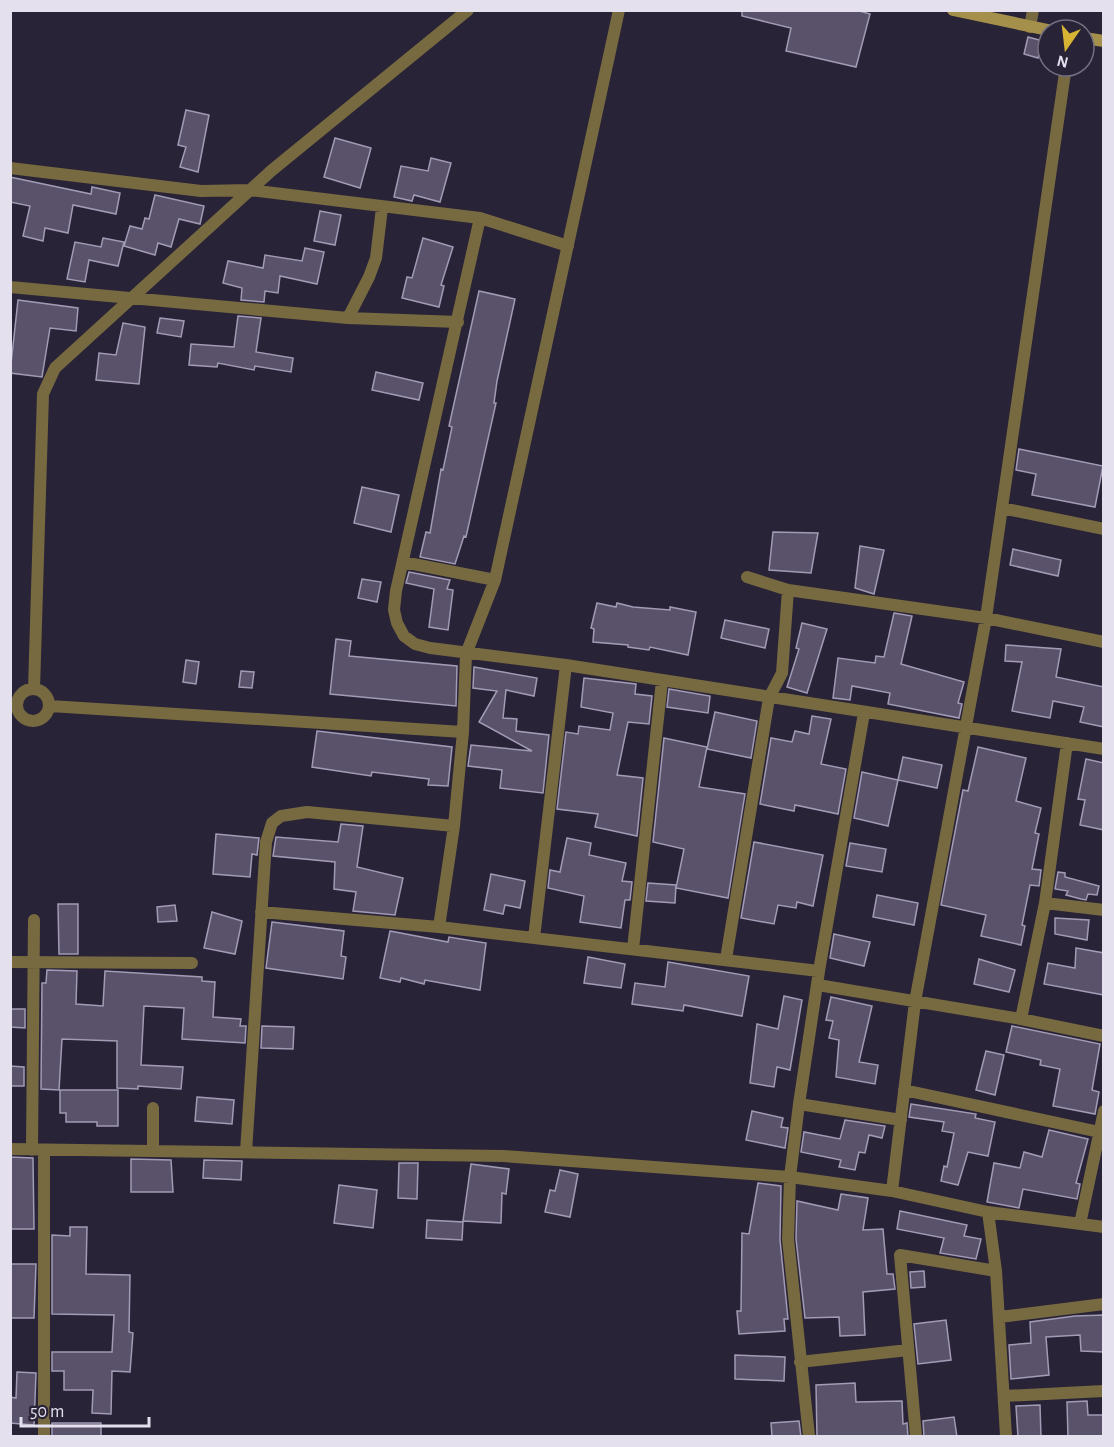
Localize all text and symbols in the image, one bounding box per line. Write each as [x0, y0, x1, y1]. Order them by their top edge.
north arrow [1036, 18, 1096, 78]
text: N [1055, 52, 1070, 71]
scale bar [21, 1390, 148, 1428]
text: 50 m [30, 1403, 64, 1421]

